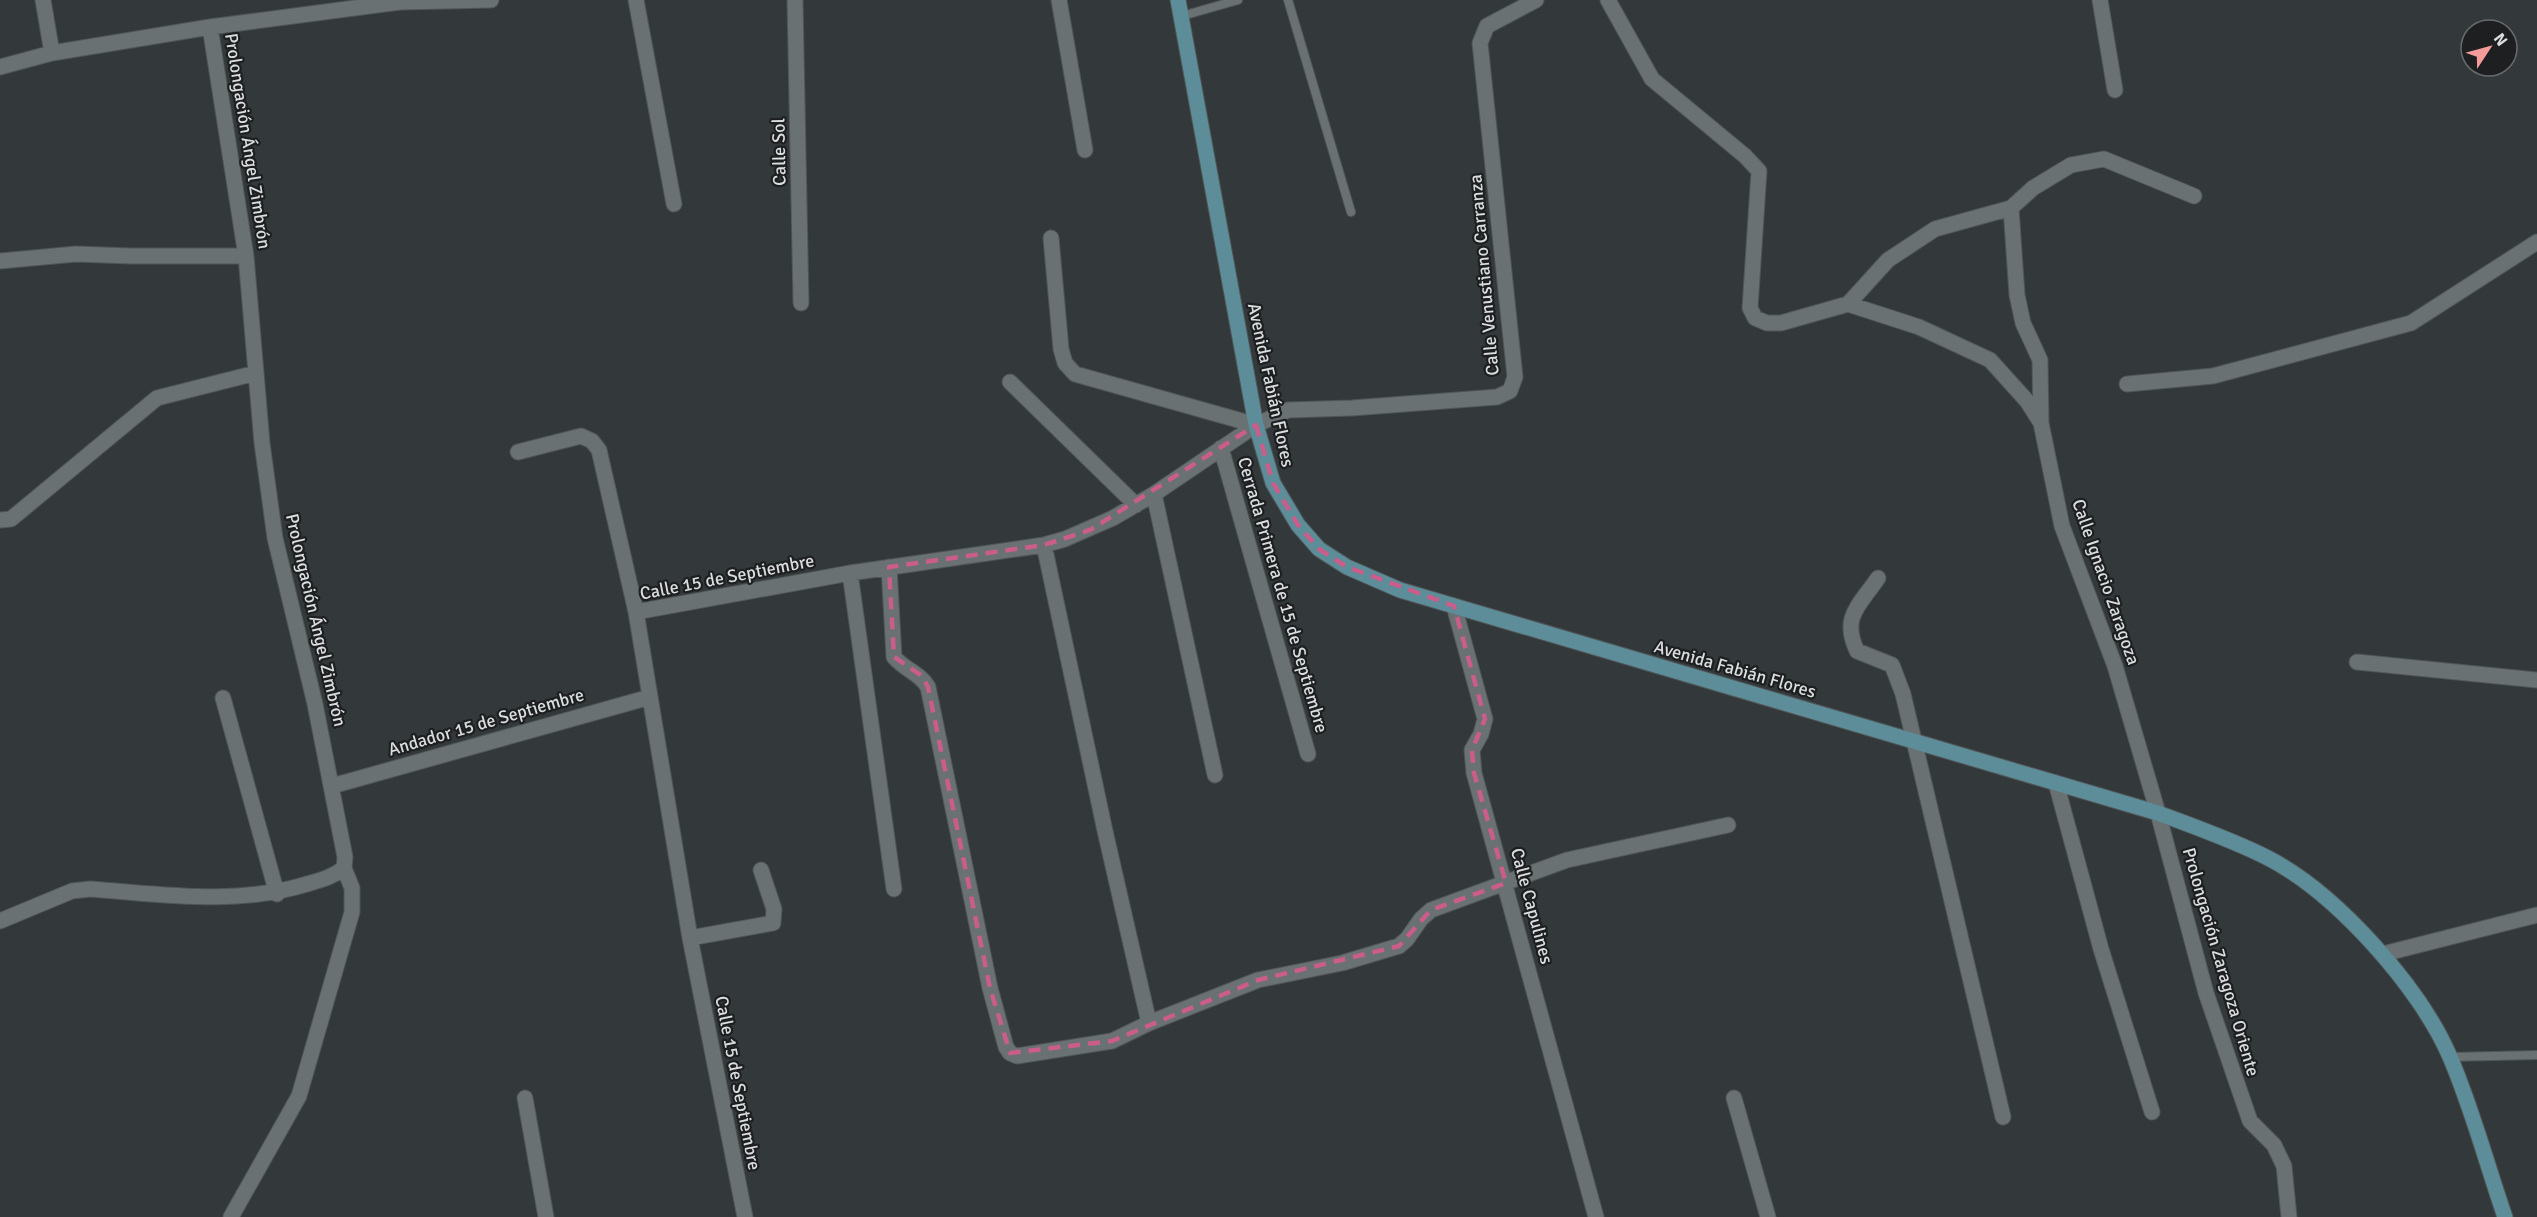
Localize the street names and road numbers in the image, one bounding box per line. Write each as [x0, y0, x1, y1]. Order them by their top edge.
street label: Prolongación Ángel Zimbrón [220, 32, 276, 250]
street label: Calle Sol [767, 118, 791, 186]
street label: Calle Venustiano Carranza [1464, 174, 1504, 376]
street label: Avenida Fabián Flores [1243, 301, 1299, 469]
street label: Cerrada Primera de 15 de Septiembre [1233, 455, 1333, 735]
street label: Calle Ignacio Zaragoza [2067, 496, 2145, 668]
street label: Prolongación Ángel Zimbrón [281, 511, 351, 729]
street label: Calle 15 de Septiembre [638, 549, 816, 605]
street label: Avenida Fabián Flores [1652, 635, 1819, 703]
street label: Andador 15 de Septiembre [385, 683, 587, 761]
street label: Prolongación Zaragoza Oriente [2178, 845, 2264, 1079]
street label: Calle Capulines [1506, 846, 1558, 966]
street label: Calle 15 de Septiembre [710, 994, 766, 1172]

